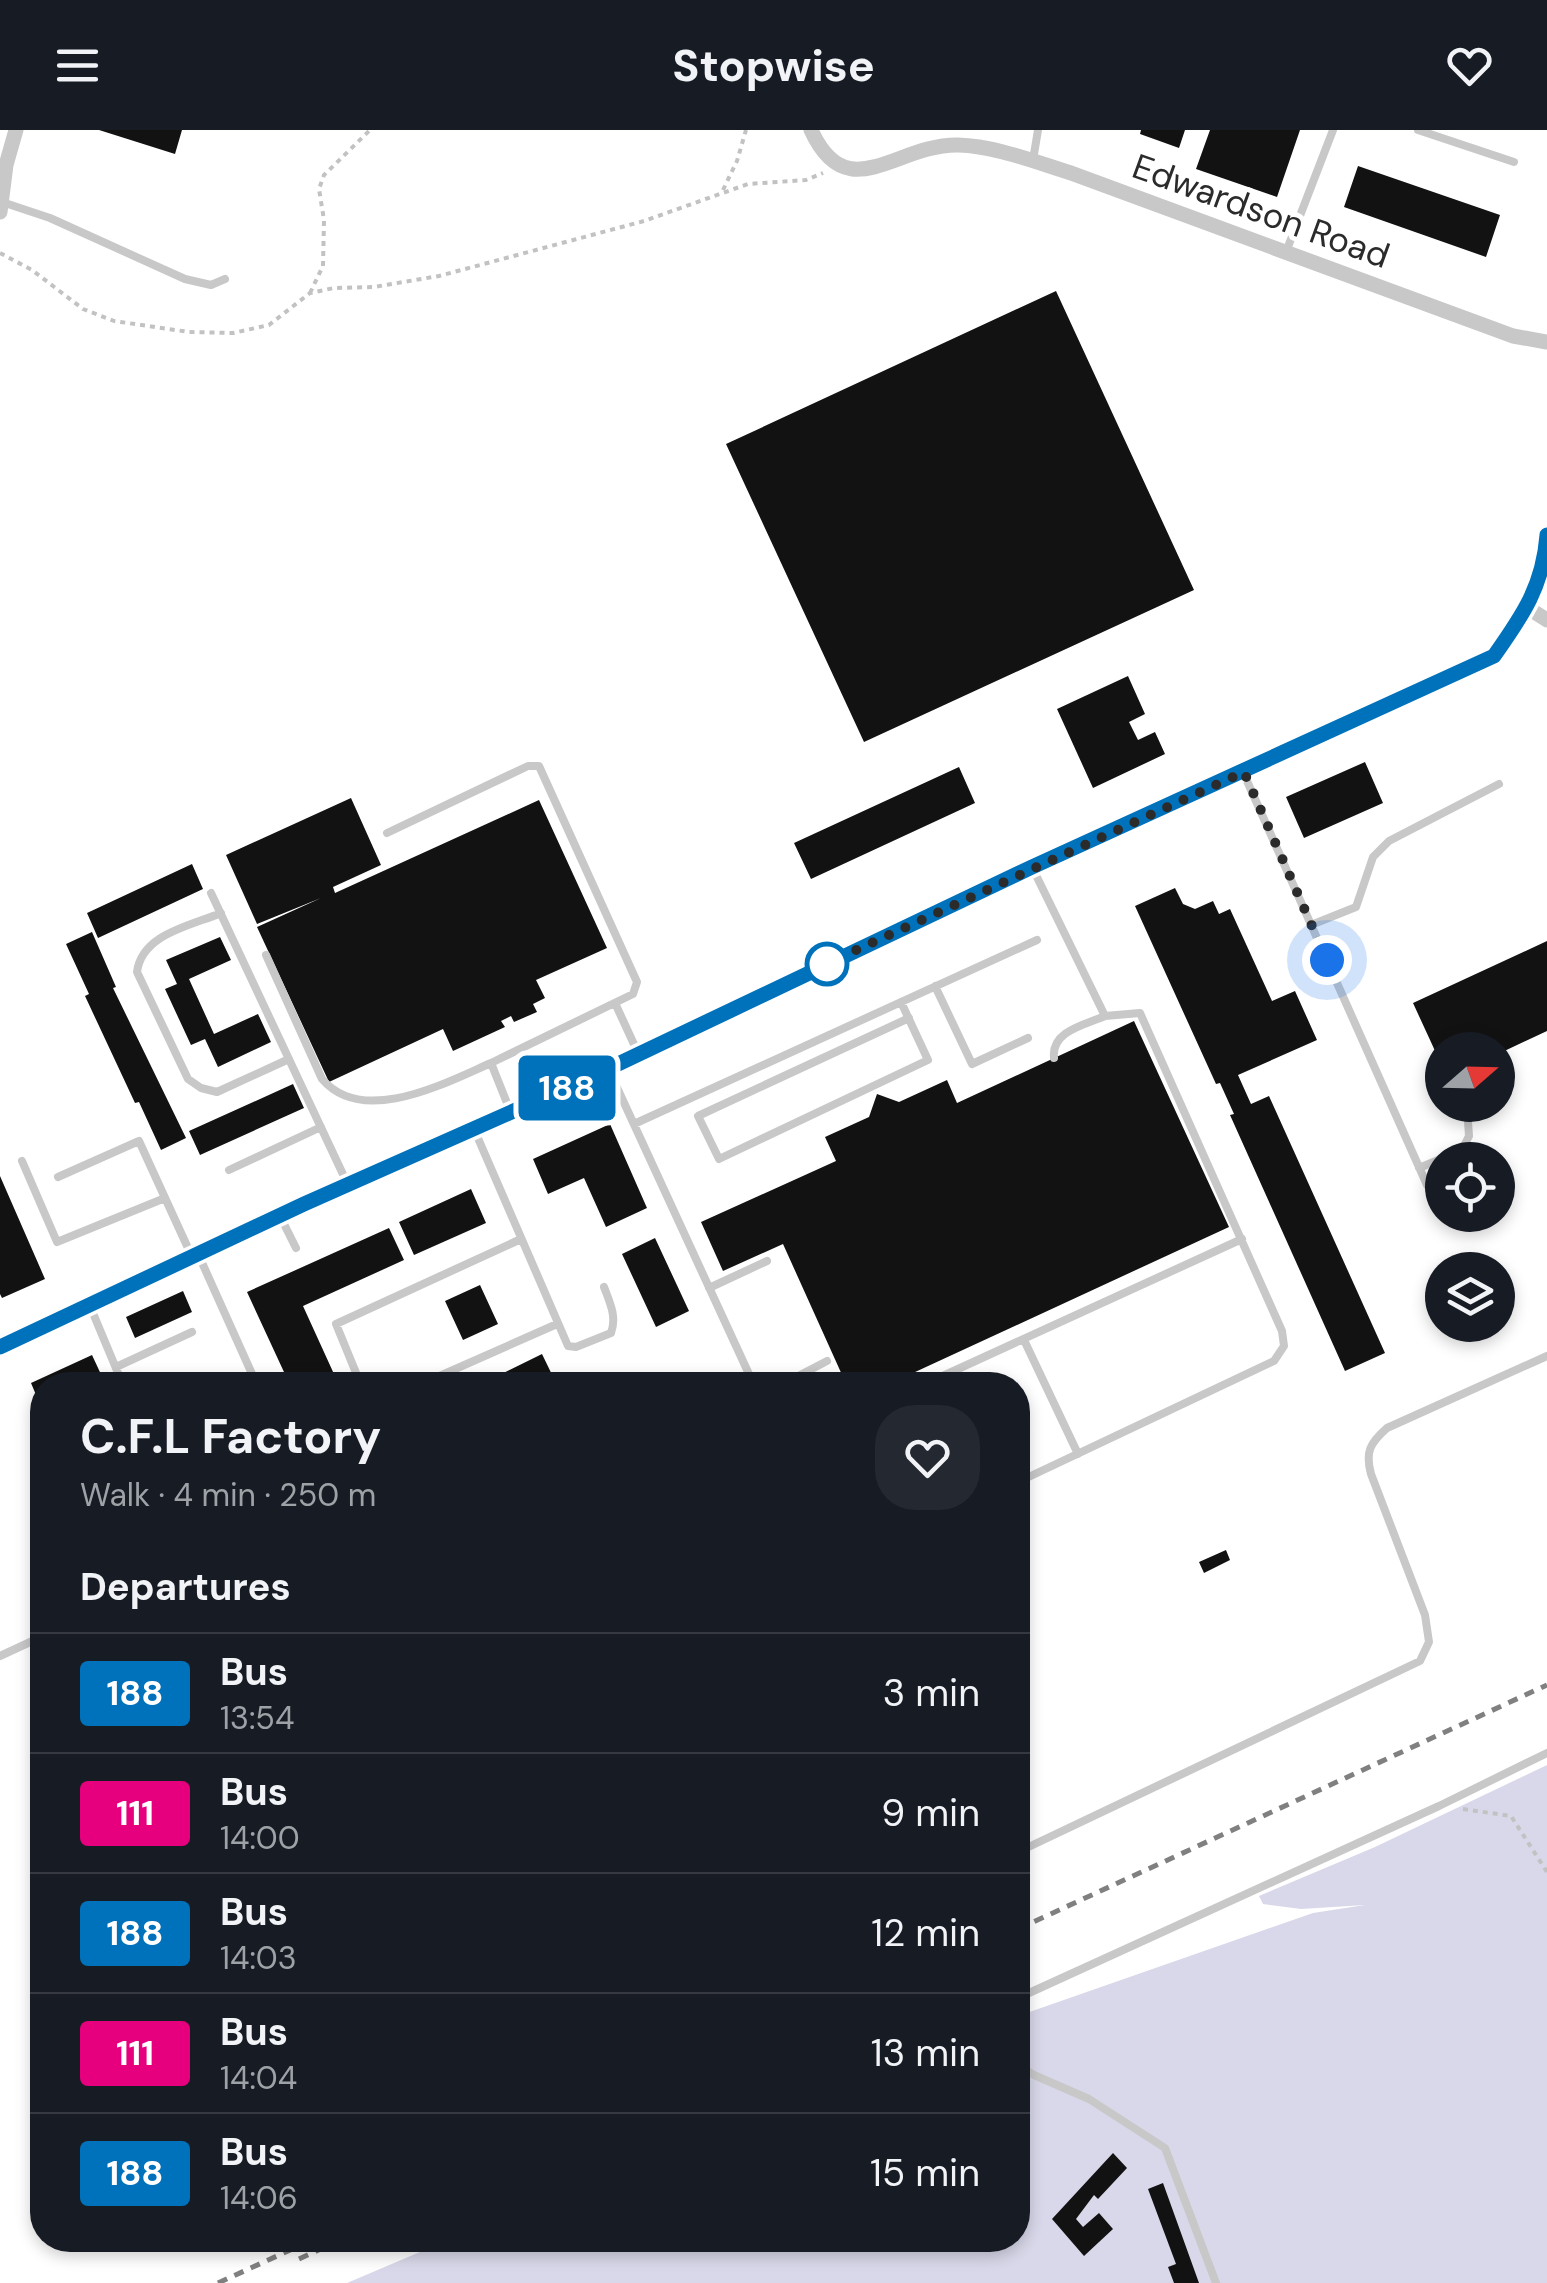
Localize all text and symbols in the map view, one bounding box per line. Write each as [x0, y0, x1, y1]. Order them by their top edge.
text: Stopwise [672, 36, 875, 95]
icon: menu [50, 38, 105, 93]
icon: heart [1442, 38, 1497, 93]
street label: Edwardson Road [1126, 143, 1396, 279]
your location [1302, 935, 1352, 985]
unlabelled marker [806, 943, 848, 985]
north arrow [1425, 1032, 1515, 1122]
map controls [1425, 1032, 1515, 1342]
line badge: 188 [510, 1056, 624, 1120]
text: 188 [538, 1065, 596, 1111]
button: locate [1425, 1142, 1515, 1232]
button: layers [1425, 1252, 1515, 1342]
text: C.F.L Factory [80, 1405, 381, 1468]
button: heart [875, 1405, 980, 1510]
text: Walk · 4 min · 250 m [80, 1474, 376, 1516]
text: Departures [80, 1562, 291, 1612]
text: Bus [220, 1647, 288, 1697]
text: 3 min [883, 1668, 980, 1718]
text: 188 [106, 1670, 164, 1716]
text: 13:54 [220, 1697, 294, 1739]
text: Bus [220, 1767, 288, 1817]
text: 9 min [881, 1788, 980, 1838]
text: 111 [116, 1790, 154, 1836]
text: 14:00 [220, 1817, 300, 1859]
text: Bus [220, 1887, 288, 1937]
text: 12 min [871, 1908, 980, 1958]
text: 188 [106, 1910, 164, 1956]
text: 14:03 [220, 1937, 297, 1979]
text: Bus [220, 2007, 288, 2057]
text: 13 min [871, 2028, 980, 2078]
text: 111 [116, 2030, 154, 2076]
text: 14:04 [220, 2057, 297, 2099]
text: Bus [220, 2127, 288, 2177]
text: 15 min [870, 2148, 980, 2198]
text: 188 [106, 2150, 164, 2196]
text: 14:06 [220, 2177, 298, 2219]

